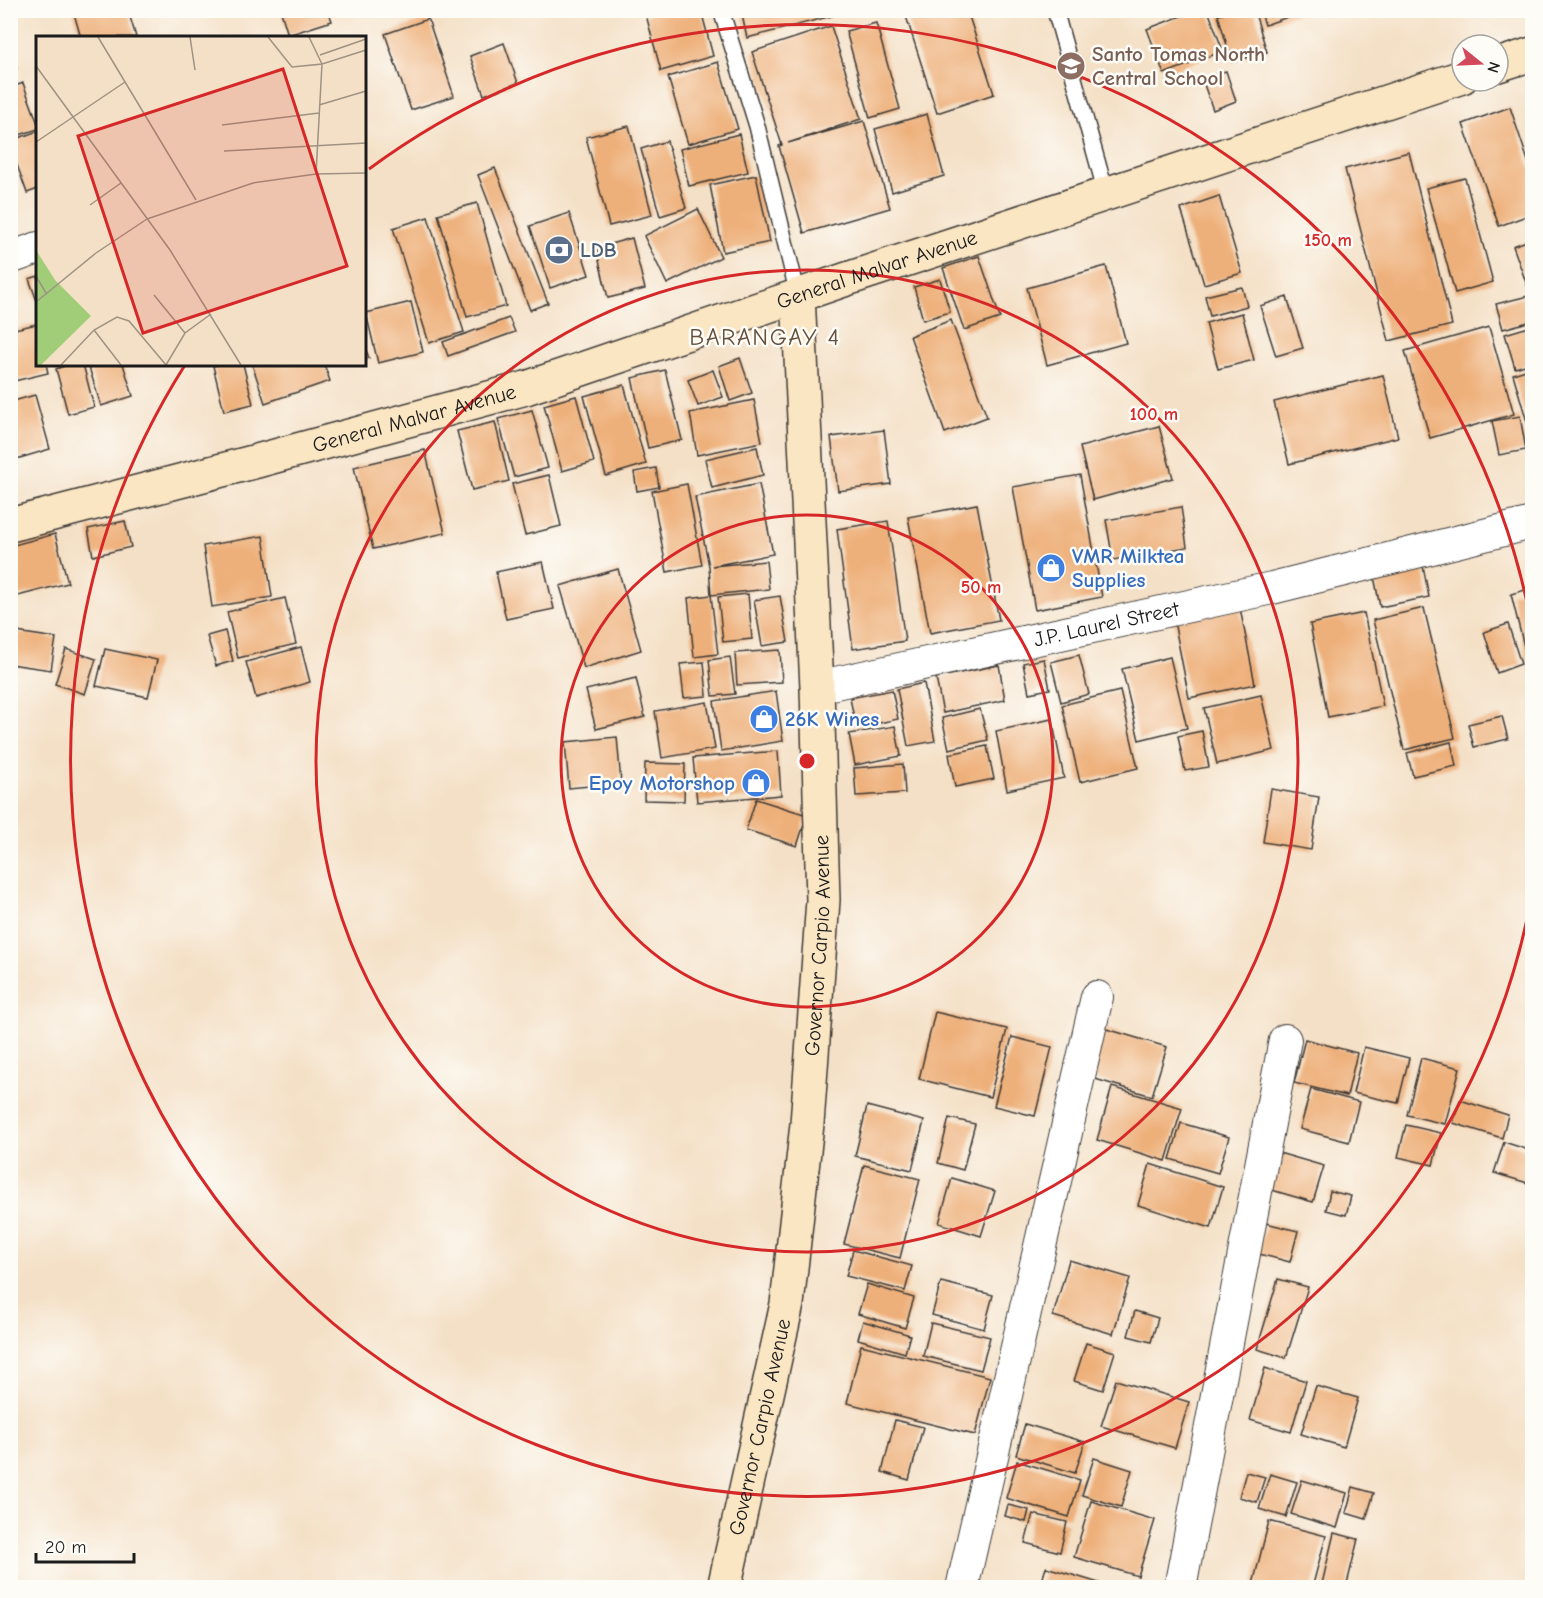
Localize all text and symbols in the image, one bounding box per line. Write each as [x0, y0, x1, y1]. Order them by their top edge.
north arrow [1450, 33, 1510, 93]
inset map [36, 36, 366, 366]
place label: Santo Tomas North Central School [1092, 42, 1265, 90]
school or university icon: Santo Tomas North Central School [1055, 50, 1087, 82]
text: N [1483, 60, 1503, 75]
street label: General Malvar Avenue [773, 225, 980, 314]
text: 150 m [1304, 230, 1352, 251]
bank icon: LDB [543, 234, 575, 266]
place label: LDB [580, 238, 617, 262]
district label: BARANGAY 4 [689, 323, 841, 351]
street label: General Malvar Avenue [310, 379, 519, 457]
text: 100 m [1130, 404, 1178, 425]
place label: VMR Milktea Supplies [1072, 544, 1185, 592]
shop icon: VMR Milktea Supplies [1035, 552, 1067, 584]
text: 50 m [961, 577, 1001, 598]
street label: J.P. Laurel Street [1031, 596, 1182, 652]
shop icon: 26K Wines [748, 703, 780, 735]
place label: 26K Wines [785, 707, 879, 731]
centre of rings [797, 751, 817, 771]
shop icon: Epoy Motorshop [740, 767, 772, 799]
place label: Epoy Motorshop [589, 771, 735, 795]
street label: Governor Carpio Avenue [800, 835, 835, 1057]
street label: Governor Carpio Avenue [724, 1316, 795, 1538]
scale bar [36, 1526, 134, 1564]
text: 20 m [45, 1537, 86, 1558]

